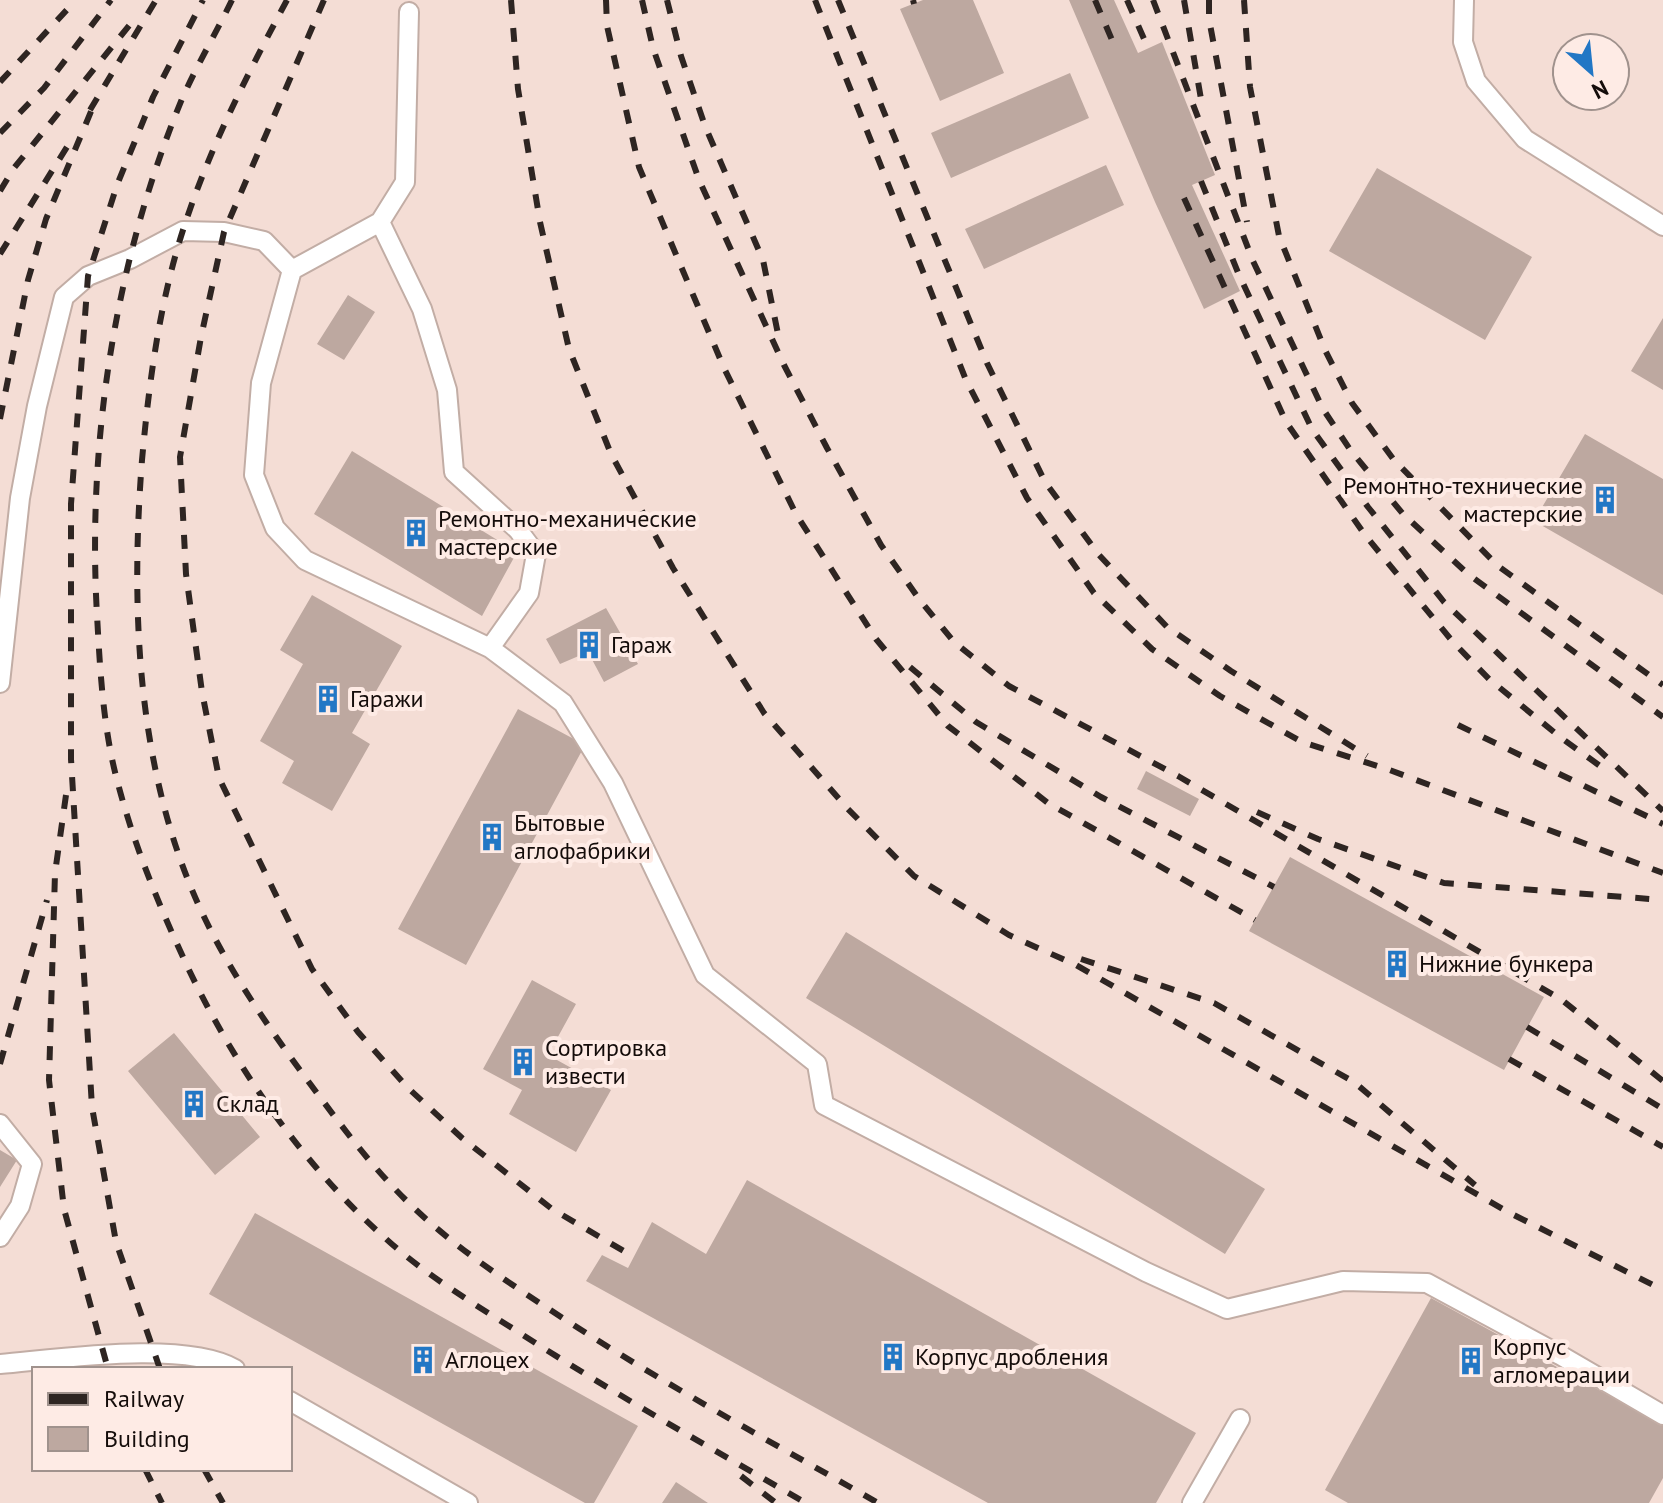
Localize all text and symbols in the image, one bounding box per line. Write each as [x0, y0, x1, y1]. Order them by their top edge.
north arrow [1551, 32, 1631, 112]
text: N [1587, 74, 1613, 106]
place label: Ремонтно-технические мастерские [1343, 470, 1583, 529]
building icon: Ремонтно-технические мастерские [1590, 485, 1620, 515]
place label: Ремонтно-механические мастерские [438, 503, 697, 562]
building icon: Ремонтно-механические мастерские [401, 518, 431, 548]
place label: Гараж [611, 629, 672, 660]
building icon: Гараж [574, 630, 604, 660]
place label: Гаражи [350, 683, 424, 714]
building icon: Гаражи [313, 684, 343, 714]
place label: Бытовые аглофабрики [514, 807, 651, 866]
building icon: Бытовые аглофабрики [477, 822, 507, 852]
place label: Нижние бункера [1419, 948, 1594, 979]
building icon: Нижние бункера [1382, 949, 1412, 979]
place label: Сортировка извести [545, 1032, 667, 1091]
building icon: Сортировка извести [508, 1047, 538, 1077]
place label: Склад [216, 1088, 279, 1119]
building icon: Склад [179, 1089, 209, 1119]
place label: Корпус агломерации [1493, 1331, 1630, 1390]
place label: Корпус дробления [915, 1341, 1108, 1372]
building icon: Корпус дробления [878, 1342, 908, 1372]
place label: Аглоцех [445, 1344, 530, 1375]
building icon: Аглоцех [408, 1345, 438, 1375]
building icon: Корпус агломерации [1456, 1346, 1486, 1376]
legend [32, 1367, 292, 1471]
text: Railway [104, 1383, 184, 1414]
text: Building [104, 1423, 190, 1454]

